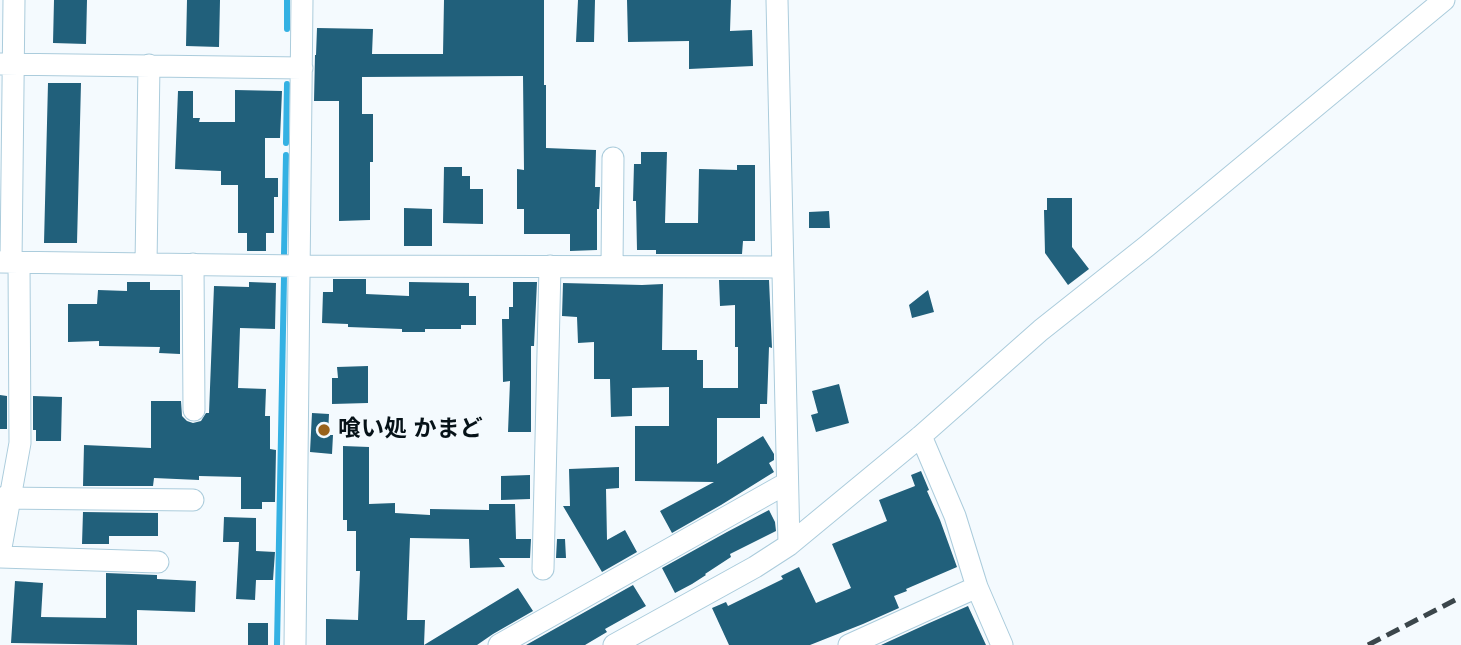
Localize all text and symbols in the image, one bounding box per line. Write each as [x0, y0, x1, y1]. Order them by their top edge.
place label: 喰い処 かまど [338, 416, 482, 444]
marker: 喰い処 かまど [316, 422, 332, 438]

